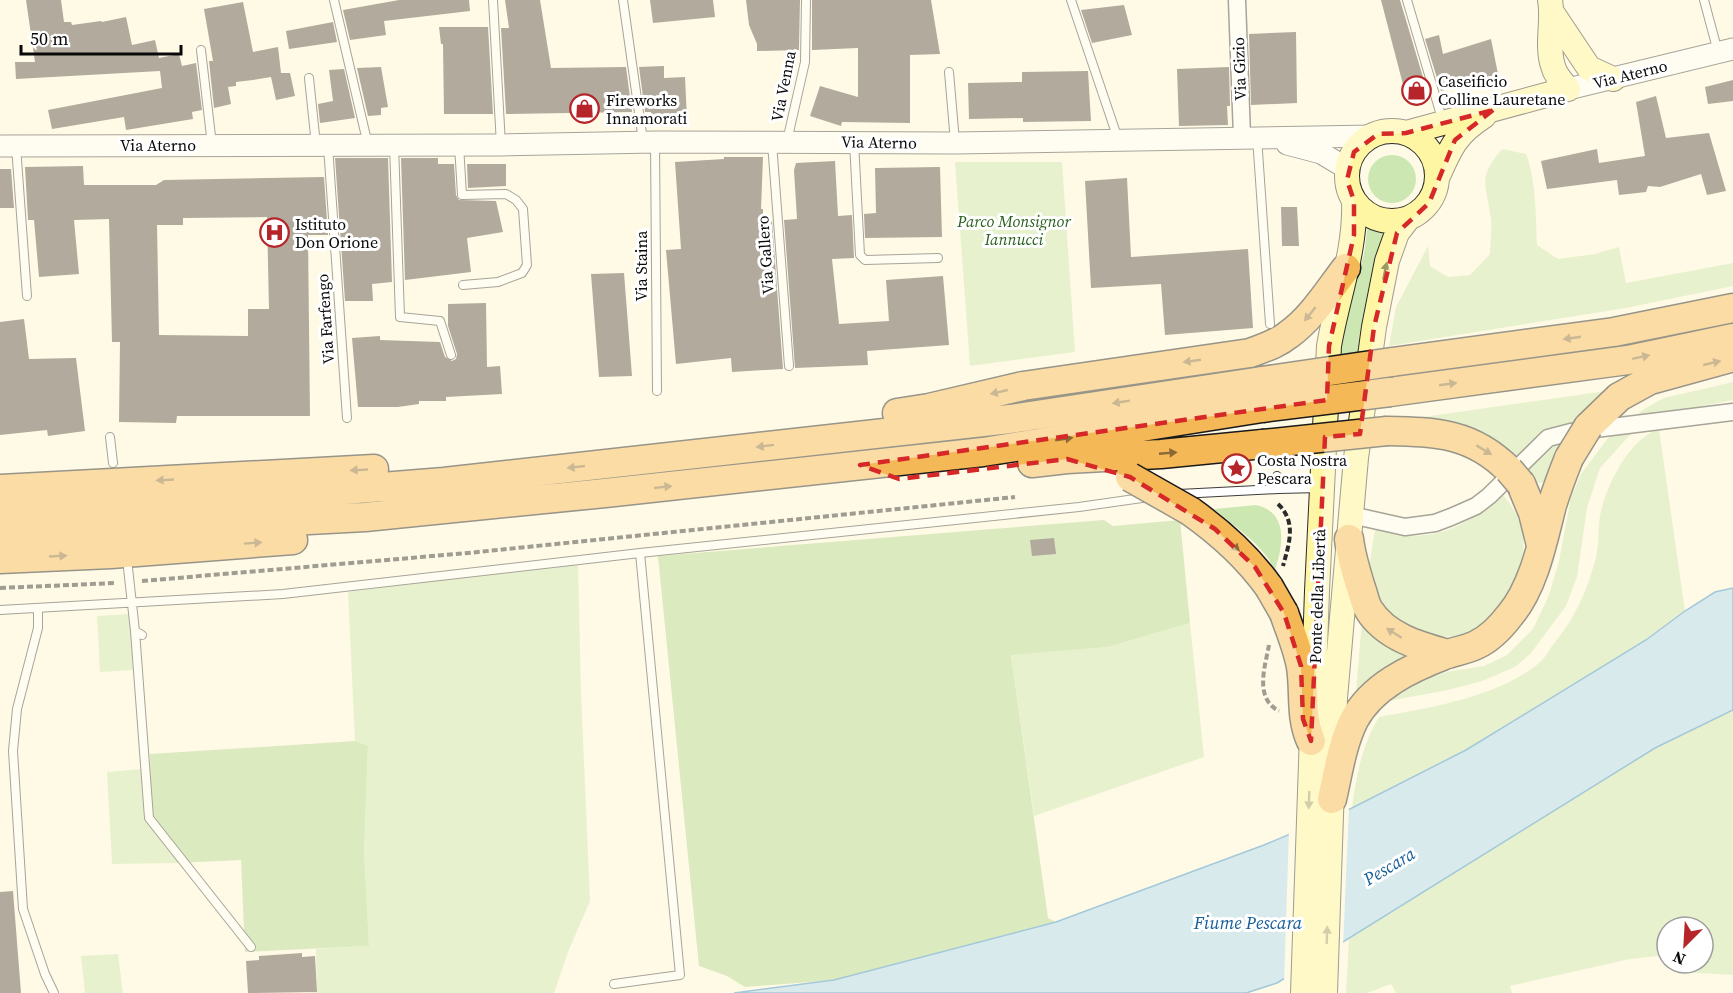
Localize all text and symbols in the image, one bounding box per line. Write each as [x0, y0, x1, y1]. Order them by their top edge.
scale bar [21, 18, 182, 56]
text: 50 m [30, 26, 68, 51]
street label: Via Gizio [1227, 37, 1251, 101]
street label: Via Venna [765, 48, 801, 123]
street label: Via Aterno [1591, 54, 1670, 94]
place label: Caseificio Colline Lauretane [1438, 70, 1566, 110]
shop icon: Caseificio Colline Lauretane [1401, 74, 1433, 106]
place label: Fireworks Innamorati [606, 89, 688, 129]
shop icon: Fireworks Innamorati [569, 93, 601, 125]
street label: Via Aterno [841, 130, 917, 154]
street label: Via Aterno [120, 134, 196, 156]
park label: Parco Monsignor Iannucci [956, 210, 1071, 250]
place label: Istituto Don Orione [295, 213, 378, 253]
street label: Via Gallero [751, 215, 779, 295]
hospital icon: Istituto Don Orione [258, 217, 290, 249]
street label: Via Staina [630, 230, 652, 301]
one-way arrow [1381, 262, 1390, 281]
street label: Via Farfengo [311, 273, 339, 365]
one-way arrow [1305, 306, 1317, 321]
one-way arrow [1563, 333, 1582, 342]
one-way arrow [1632, 352, 1651, 361]
one-way arrow [1182, 357, 1201, 366]
one-way arrow [1703, 357, 1721, 367]
one-way arrow [1439, 379, 1458, 389]
one-way arrow [990, 387, 1009, 397]
one-way arrow [1111, 398, 1130, 407]
one-way arrow [1054, 435, 1073, 444]
one-way arrow [756, 441, 775, 451]
one-way arrow [1476, 445, 1493, 455]
one-way arrow [1158, 448, 1177, 458]
place label: Costa Nostra Pescara [1257, 449, 1348, 489]
place icon: Costa Nostra Pescara [1220, 453, 1252, 485]
one-way arrow [566, 462, 585, 472]
one-way arrow [350, 465, 369, 474]
one-way arrow [155, 476, 174, 485]
one-way arrow [653, 482, 672, 492]
street label: Ponte della Libertà [1304, 527, 1330, 664]
one-way arrow [244, 538, 263, 548]
one-way arrow [1225, 538, 1240, 551]
one-way arrow [49, 552, 68, 561]
one-way arrow [1386, 628, 1402, 639]
one-way arrow [1305, 790, 1314, 809]
water label: Pescara [1358, 840, 1420, 892]
water label: Fiume Pescara [1193, 910, 1303, 935]
north arrow [1655, 915, 1715, 975]
one-way arrow [1323, 925, 1332, 944]
text: N [1669, 946, 1689, 971]

